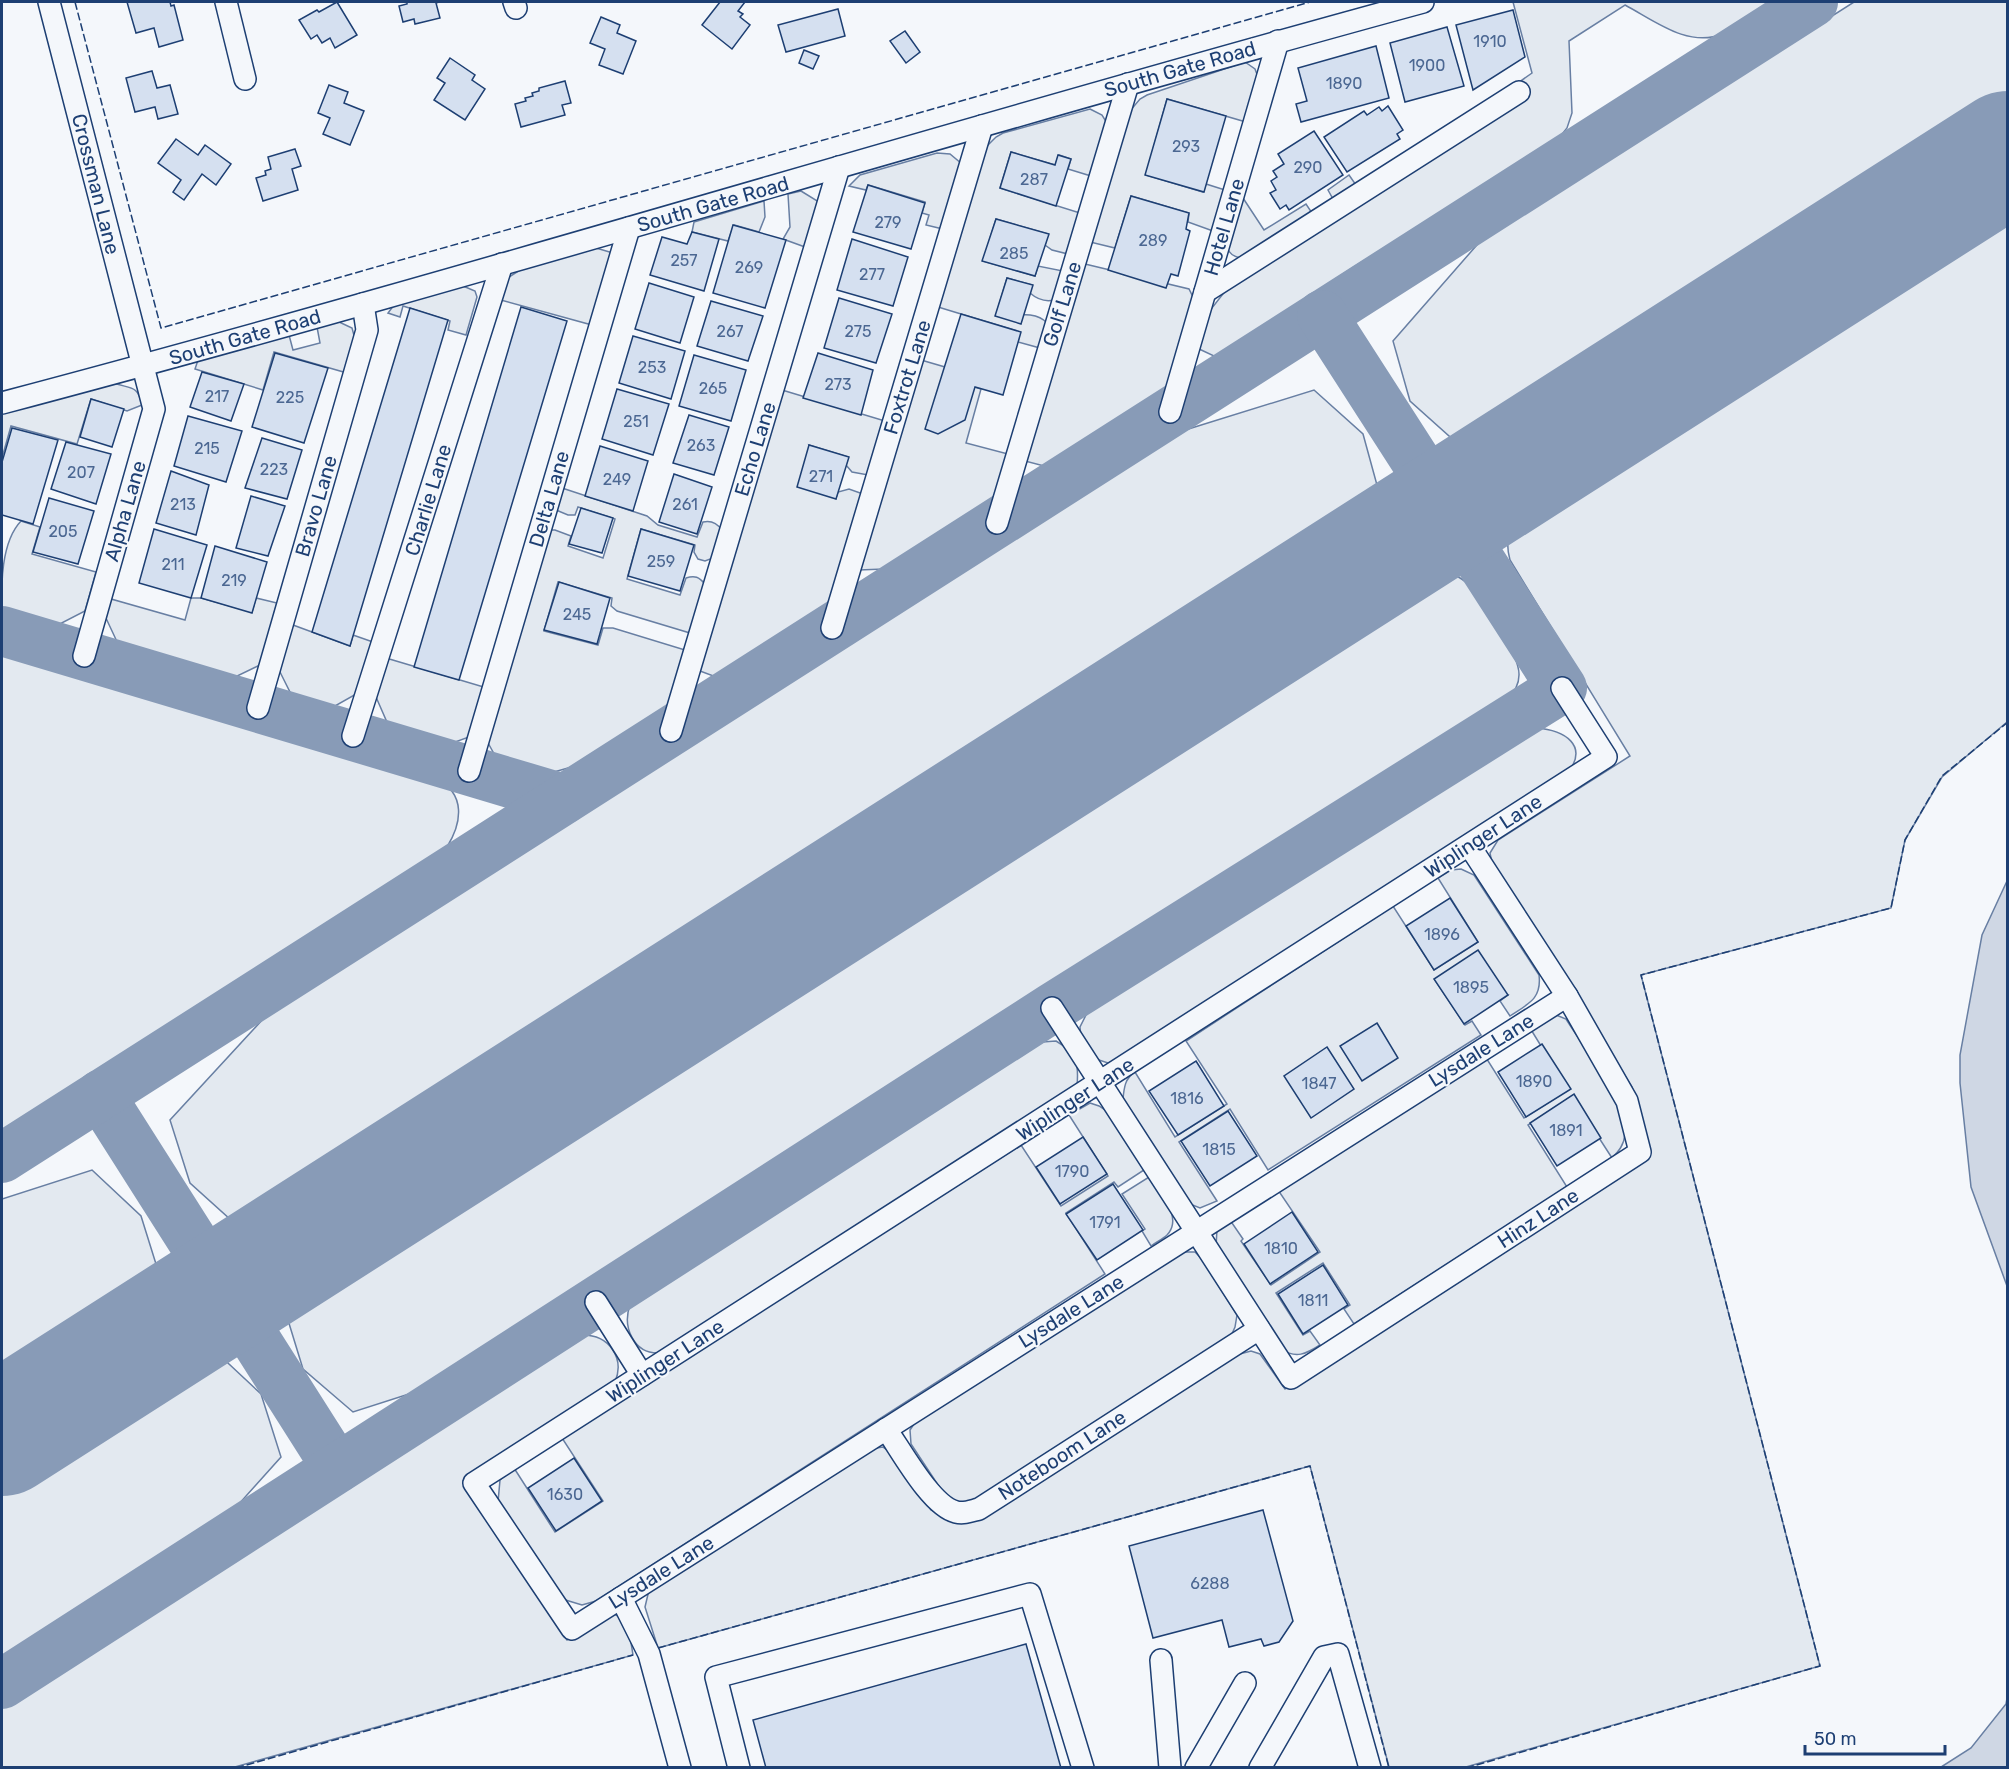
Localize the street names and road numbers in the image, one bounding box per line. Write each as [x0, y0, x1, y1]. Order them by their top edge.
street label: South Gate Road [1101, 36, 1259, 102]
street label: Crossman Lane [67, 111, 125, 257]
street label: South Gate Road [634, 171, 792, 237]
street label: Hotel Lane [1199, 176, 1249, 278]
street label: Golf Lane [1038, 259, 1086, 349]
street label: South Gate Road [166, 304, 324, 370]
street label: Foxtrot Lane [878, 317, 936, 437]
street label: Echo Lane [729, 399, 781, 499]
street label: Charlie Lane [400, 441, 456, 559]
street label: Delta Lane [524, 448, 574, 550]
street label: Bravo Lane [290, 453, 342, 559]
street label: Alpha Lane [99, 458, 151, 564]
street label: Wiplinger Lane [1420, 789, 1546, 883]
street label: Lysdale Lane [1424, 1008, 1538, 1092]
street label: Wiplinger Lane [1012, 1052, 1138, 1146]
street label: Hinz Lane [1493, 1183, 1583, 1253]
street label: Lysdale Lane [1014, 1269, 1128, 1353]
street label: Wiplinger Lane [602, 1314, 728, 1408]
street label: Noteboom Lane [994, 1405, 1130, 1505]
street label: Lysdale Lane [604, 1530, 718, 1614]

